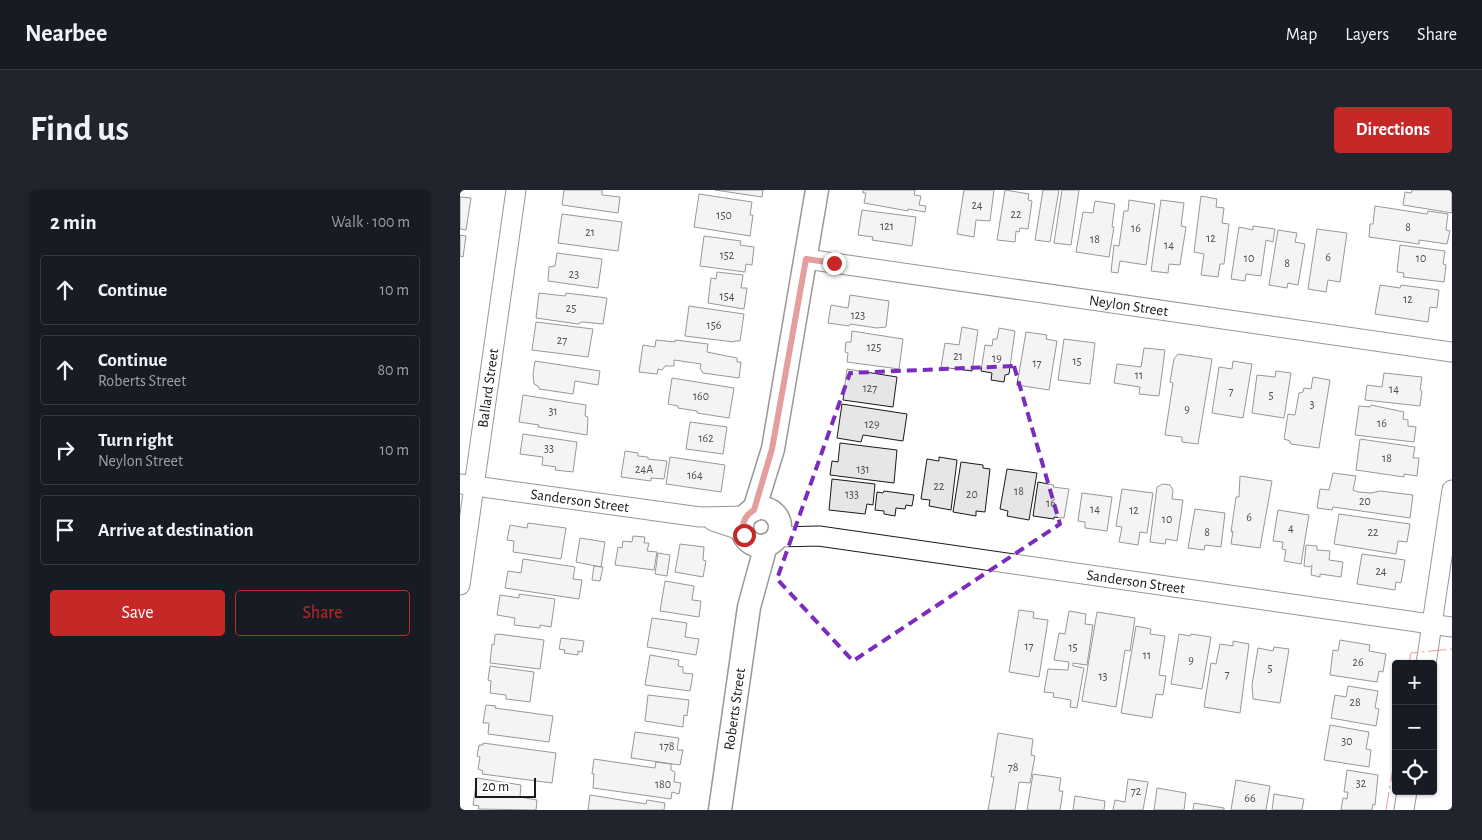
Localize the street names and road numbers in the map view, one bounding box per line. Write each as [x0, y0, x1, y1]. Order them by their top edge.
street label: Neylon Street [1088, 292, 1169, 319]
street label: Ballard Street [475, 347, 501, 428]
street label: Sanderson Street [530, 486, 630, 515]
street label: Sanderson Street [1086, 567, 1186, 596]
street label: Roberts Street [721, 667, 748, 751]

